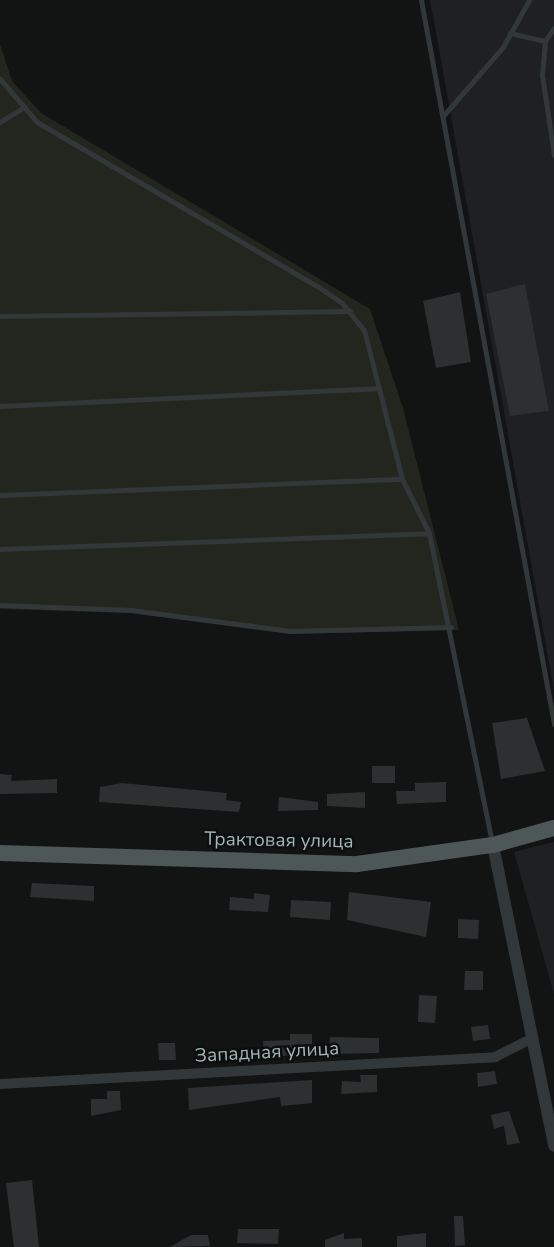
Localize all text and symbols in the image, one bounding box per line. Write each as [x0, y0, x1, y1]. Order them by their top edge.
street label: Трактовая улица [204, 828, 354, 854]
street label: Западная улица [194, 1038, 340, 1068]

